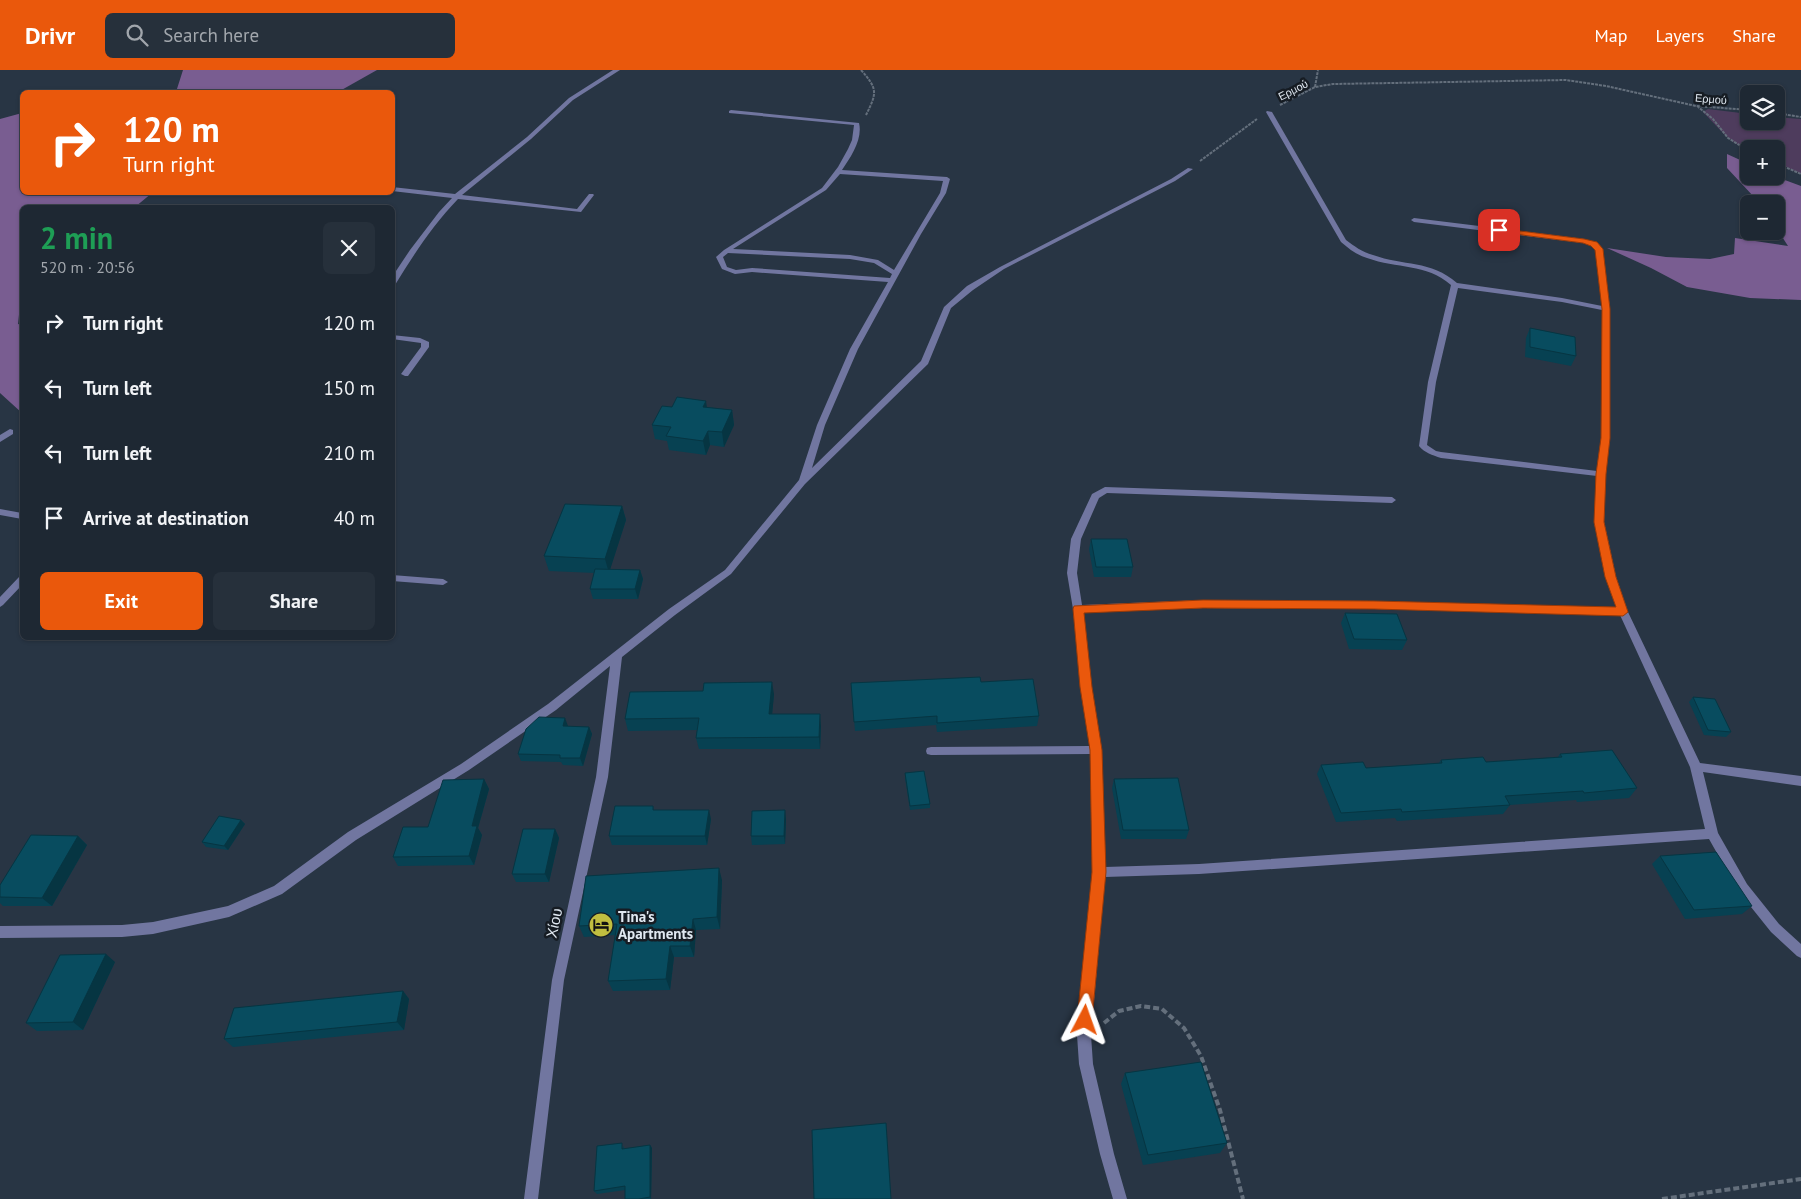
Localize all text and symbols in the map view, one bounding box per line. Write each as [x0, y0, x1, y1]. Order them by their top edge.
search box [105, 13, 455, 58]
text: Drivr [25, 20, 75, 51]
icon: search [123, 21, 151, 49]
text: Search here [163, 23, 259, 47]
text: Map [1595, 24, 1627, 47]
text: Layers [1655, 24, 1704, 47]
text: Share [1732, 24, 1776, 47]
street label: Ερμού [1276, 77, 1310, 103]
map controls [1740, 85, 1785, 240]
button: layers [1740, 85, 1785, 130]
street label: Ερμού [1695, 91, 1727, 107]
text: 120 m [123, 106, 220, 152]
icon: right [40, 110, 105, 175]
button: + [1740, 140, 1785, 185]
text: Turn right [123, 150, 215, 178]
button: − [1740, 195, 1785, 240]
pin [1478, 209, 1520, 251]
icon: arrive [1485, 216, 1513, 244]
text: 2 min [40, 218, 113, 257]
button: close [323, 222, 375, 274]
text: 520 m · 20:56 [40, 257, 135, 277]
icon: right [40, 309, 68, 337]
text: Turn right [83, 311, 163, 335]
text: 120 m [323, 311, 375, 335]
icon: left [40, 374, 68, 402]
text: Turn left [83, 376, 152, 400]
text: 150 m [323, 376, 375, 400]
icon: left [40, 439, 68, 467]
text: Turn left [83, 441, 152, 465]
text: 210 m [323, 441, 375, 465]
icon: arrive [40, 504, 68, 532]
text: Arrive at destination [83, 506, 249, 530]
text: 40 m [334, 506, 375, 530]
button: Exit [40, 572, 203, 630]
button: Share [213, 572, 375, 630]
street label: Χίου [542, 906, 566, 940]
place label: Tina's Apartments [618, 907, 693, 943]
hotel icon: Tina's Apartments [588, 912, 614, 938]
position arrow [1058, 993, 1110, 1045]

